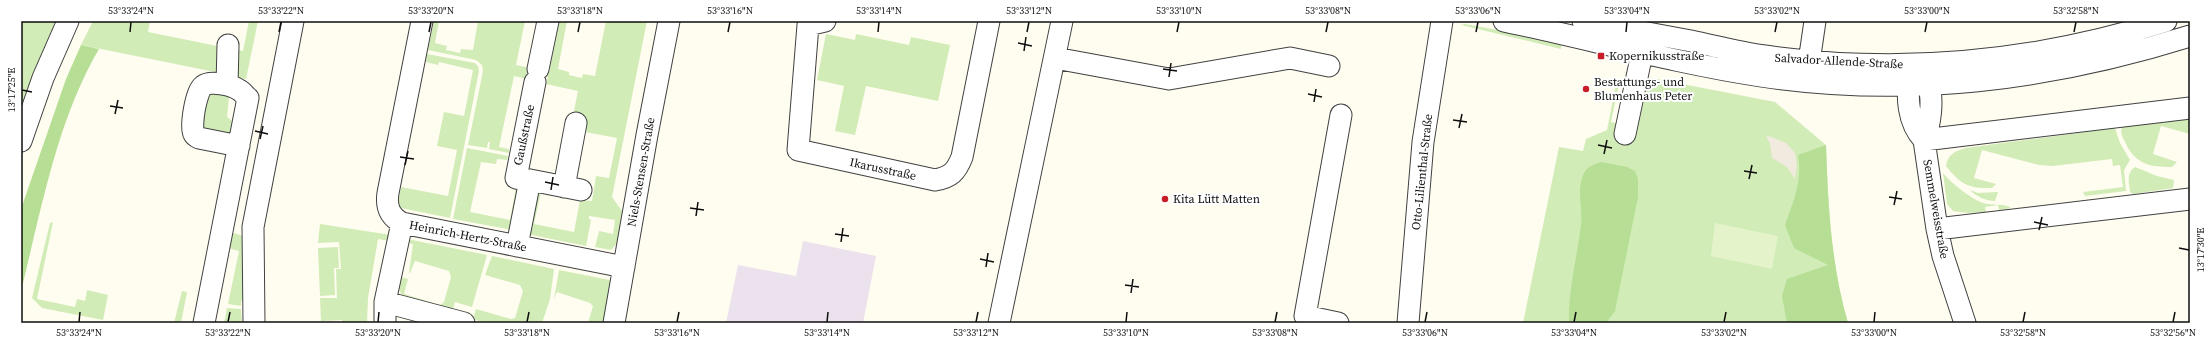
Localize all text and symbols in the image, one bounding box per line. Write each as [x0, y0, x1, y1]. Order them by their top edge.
text: 53°33'24"N [108, 4, 154, 17]
text: 53°33'22"N [258, 4, 304, 17]
text: 53°33'20"N [408, 4, 454, 17]
text: 53°33'18"N [557, 4, 603, 17]
text: 53°33'16"N [707, 4, 753, 17]
text: 53°33'14"N [856, 4, 902, 17]
text: 53°33'12"N [1006, 4, 1052, 17]
text: 53°33'10"N [1156, 4, 1202, 17]
text: 53°33'08"N [1305, 4, 1351, 17]
text: 53°33'06"N [1455, 4, 1501, 17]
text: 53°33'04"N [1604, 4, 1650, 17]
text: 53°33'02"N [1754, 4, 1800, 17]
text: 53°33'00"N [1904, 4, 1950, 17]
text: 53°32'58"N [2053, 4, 2099, 17]
place label: Kopernikusstraße [1609, 48, 1704, 64]
street label: Salvador-Allende-Straße [1774, 50, 1904, 72]
marker: Kopernikusstraße [1596, 51, 1606, 61]
text: 13°17'25"E [5, 68, 18, 112]
place label: Bestattungs- und Blumenhaus Peter [1594, 74, 1692, 104]
marker: Bestattungs- und Blumenhaus Peter [1581, 84, 1591, 94]
street label: Gaußstraße [510, 103, 538, 167]
street label: Otto-Lilienthal-Straße [1408, 113, 1436, 231]
street label: Niels-Stensen-Straße [624, 116, 658, 228]
street label: Ikarusstraße [848, 154, 918, 184]
street label: Semmelweisstraße [1919, 158, 1953, 260]
place label: Kita Lütt Matten [1173, 191, 1260, 207]
marker: Kita Lütt Matten [1160, 194, 1170, 204]
street label: Heinrich-Hertz-Straße [408, 217, 528, 255]
text: 13°17'30"E [2194, 228, 2207, 272]
text: 53°33'24"N [56, 326, 102, 339]
text: 53°33'22"N [205, 326, 251, 339]
text: 53°33'20"N [355, 326, 401, 339]
text: 53°33'18"N [504, 326, 550, 339]
text: 53°33'16"N [654, 326, 700, 339]
text: 53°33'14"N [804, 326, 850, 339]
text: 53°33'12"N [953, 326, 999, 339]
text: 53°33'10"N [1103, 326, 1149, 339]
text: 53°33'08"N [1252, 326, 1298, 339]
text: 53°33'06"N [1402, 326, 1448, 339]
text: 53°33'04"N [1551, 326, 1597, 339]
text: 53°33'02"N [1701, 326, 1747, 339]
text: 53°33'00"N [1851, 326, 1897, 339]
text: 53°32'58"N [2000, 326, 2046, 339]
text: 53°32'56"N [2150, 326, 2196, 339]

